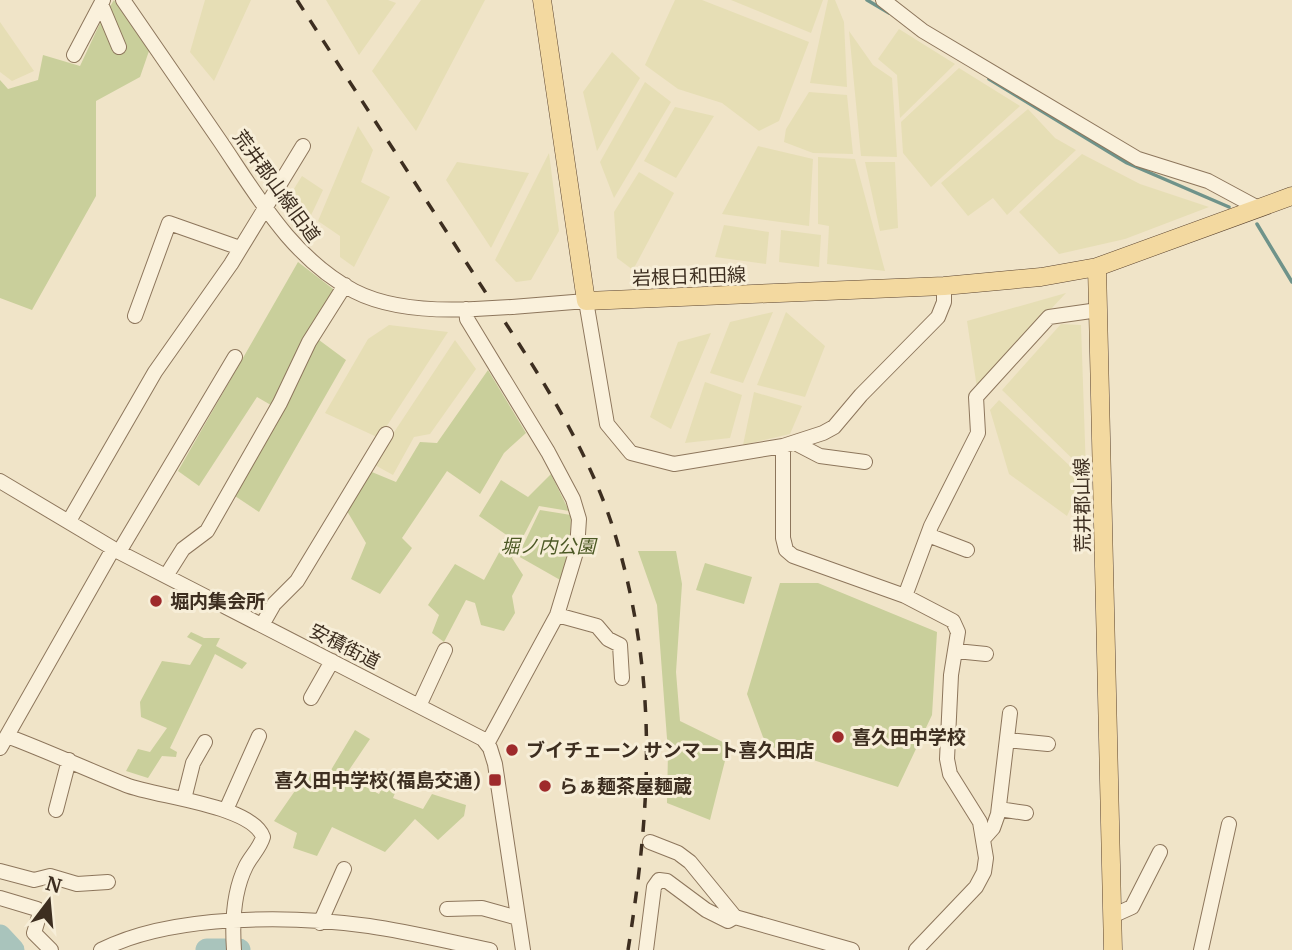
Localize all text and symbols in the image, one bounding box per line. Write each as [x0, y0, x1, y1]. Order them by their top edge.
street label: 荒井郡山線旧道 [228, 125, 326, 247]
street label: 岩根日和田線 [632, 262, 746, 290]
street label: 荒井郡山線 [1069, 457, 1095, 553]
park label: 堀ノ内公園 [500, 534, 598, 558]
place label: 堀内集会所 [170, 589, 265, 613]
marker: 堀内集会所 [148, 593, 164, 609]
street label: 安積街道 [306, 618, 384, 674]
place label: 喜久田中学校 [852, 725, 966, 749]
marker: 喜久田中学校 [830, 729, 846, 745]
place label: ブイチェーン サンマート喜久田店 [526, 738, 815, 762]
marker: ブイチェーン サンマート喜久田店 [504, 742, 520, 758]
place label: 喜久田中学校(福島交通) [274, 768, 481, 792]
marker: 喜久田中学校(福島交通) [487, 772, 503, 788]
place label: らぁ麺茶屋麺蔵 [559, 774, 692, 798]
marker: らぁ麺茶屋麺蔵 [537, 778, 553, 794]
north arrow [14, 866, 84, 936]
text: N [43, 871, 64, 898]

